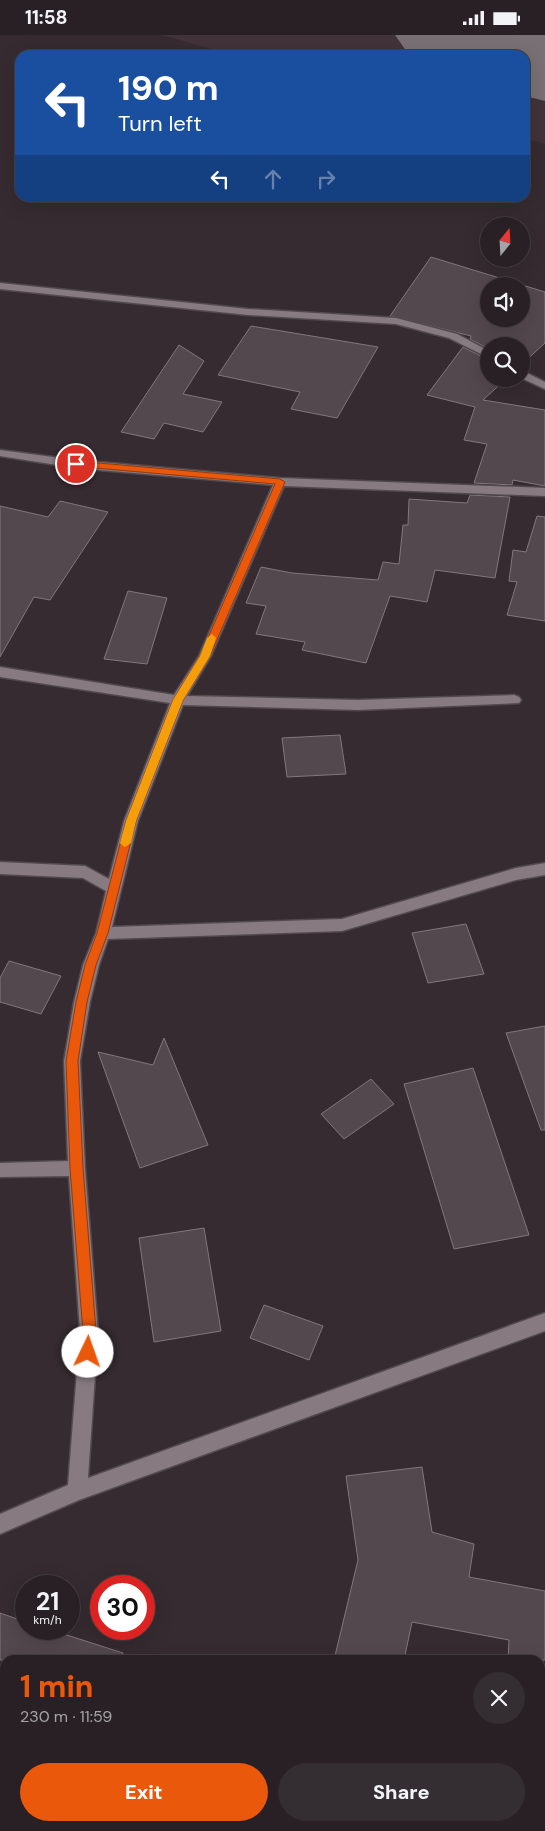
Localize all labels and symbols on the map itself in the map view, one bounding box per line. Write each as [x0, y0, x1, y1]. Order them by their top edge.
north arrow [480, 217, 530, 267]
pin [55, 443, 97, 485]
position arrow [61, 1325, 113, 1377]
speed limit sign: 30 [90, 1575, 155, 1640]

